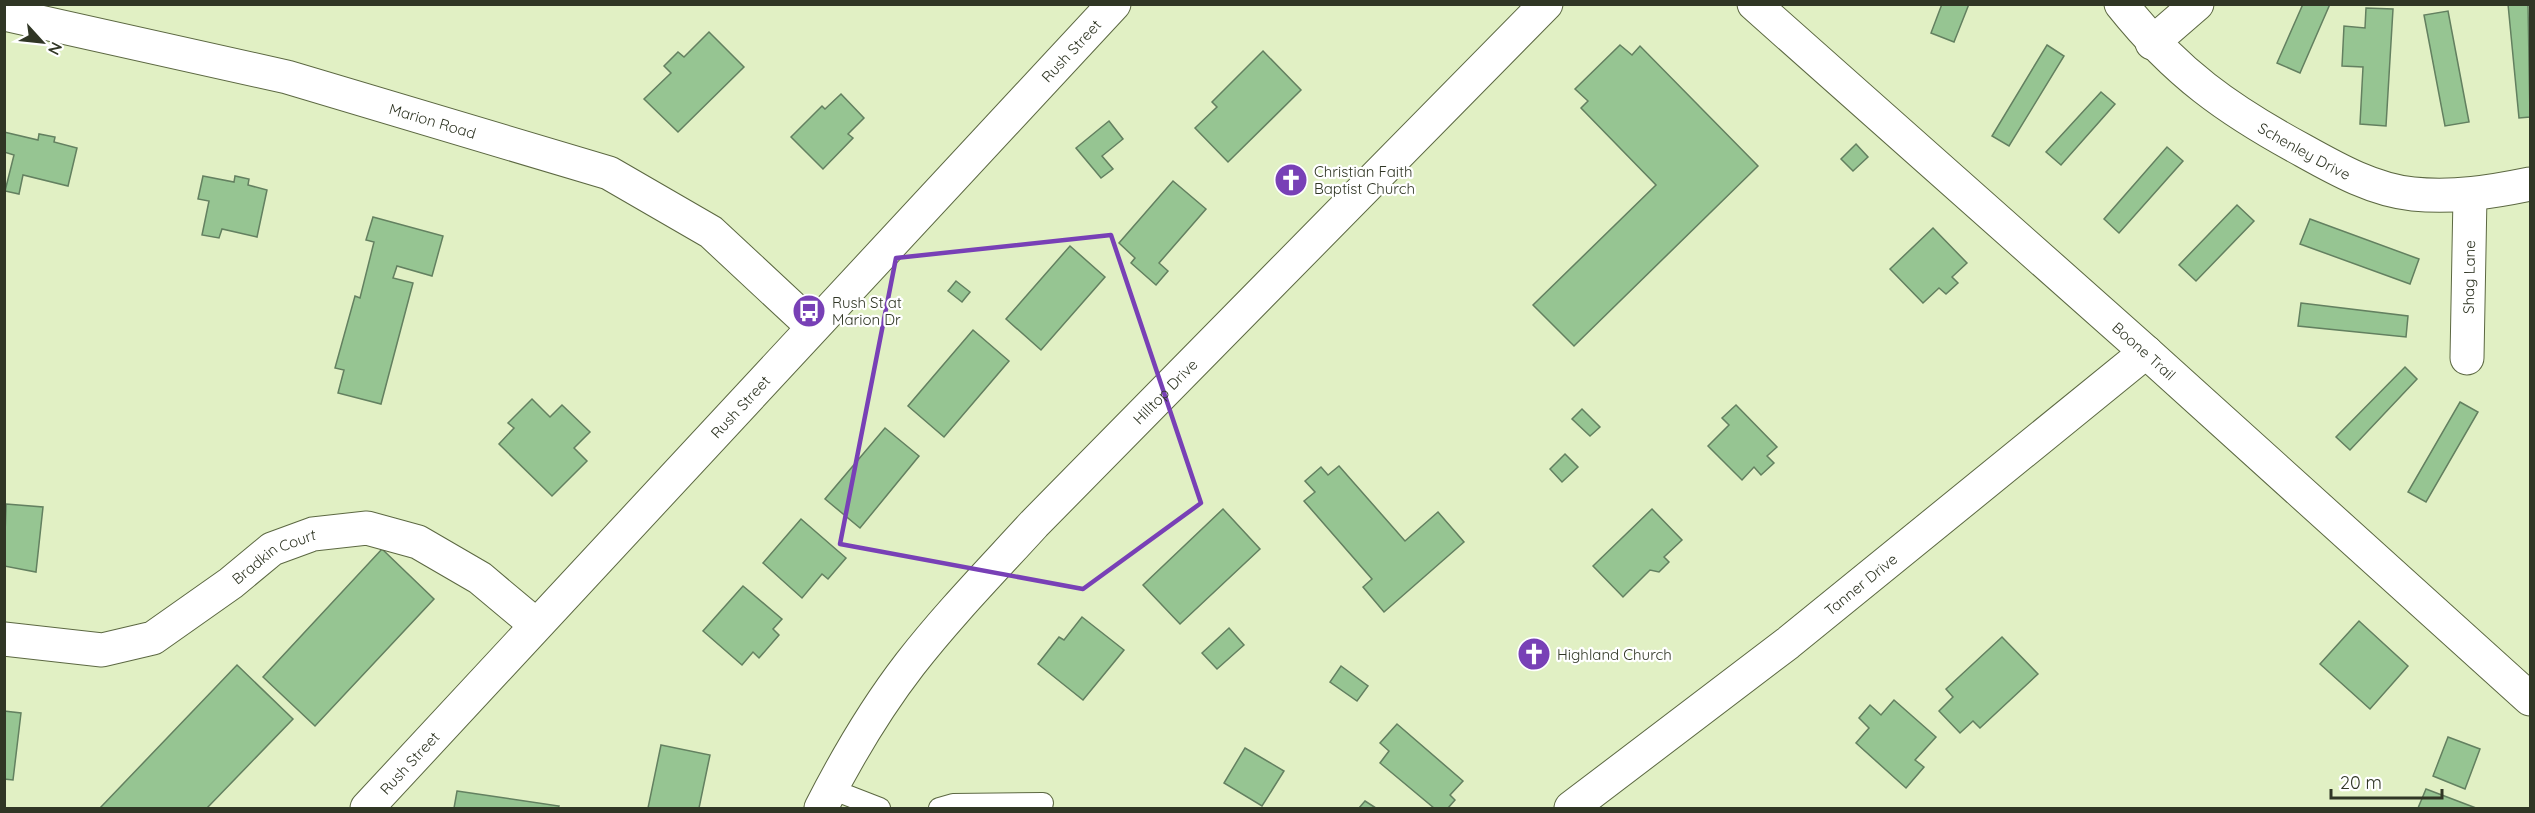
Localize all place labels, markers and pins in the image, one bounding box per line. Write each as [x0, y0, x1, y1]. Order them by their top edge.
church icon: Christian Faith Baptist Church [1273, 162, 1309, 198]
place label: Christian Faith Baptist Church [1314, 162, 1415, 198]
bus stop icon: Rush St at Marion Dr [791, 293, 827, 329]
place label: Rush St at Marion Dr [832, 293, 902, 329]
church icon: Highland Church [1516, 636, 1552, 672]
place label: Highland Church [1557, 645, 1672, 664]

